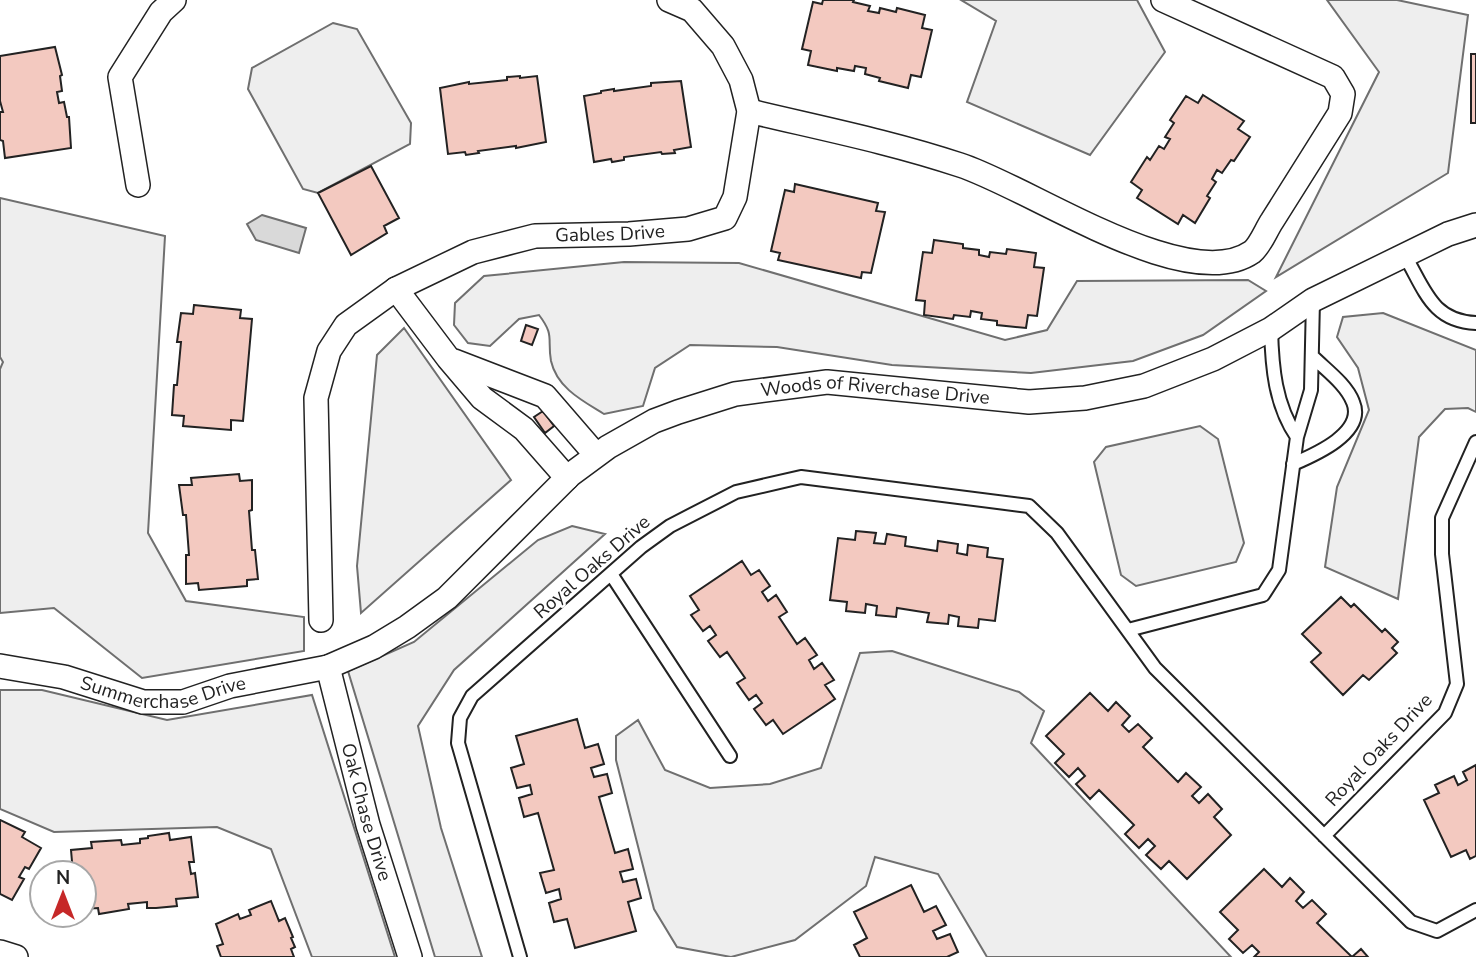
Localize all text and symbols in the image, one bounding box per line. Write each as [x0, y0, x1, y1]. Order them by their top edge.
street label: Gables Drive [555, 218, 666, 249]
street label: Woods of Riverchase Drive [759, 369, 991, 411]
street label: Royal Oaks Drive [528, 509, 656, 625]
street label: Summerchase Drive [79, 669, 249, 691]
text: Summerchase Drive [77, 670, 248, 716]
street label: Royal Oaks Drive [1320, 688, 1438, 812]
street label: Oak Chase Drive [335, 740, 398, 884]
north arrow [28, 859, 98, 929]
text: N [56, 865, 70, 891]

